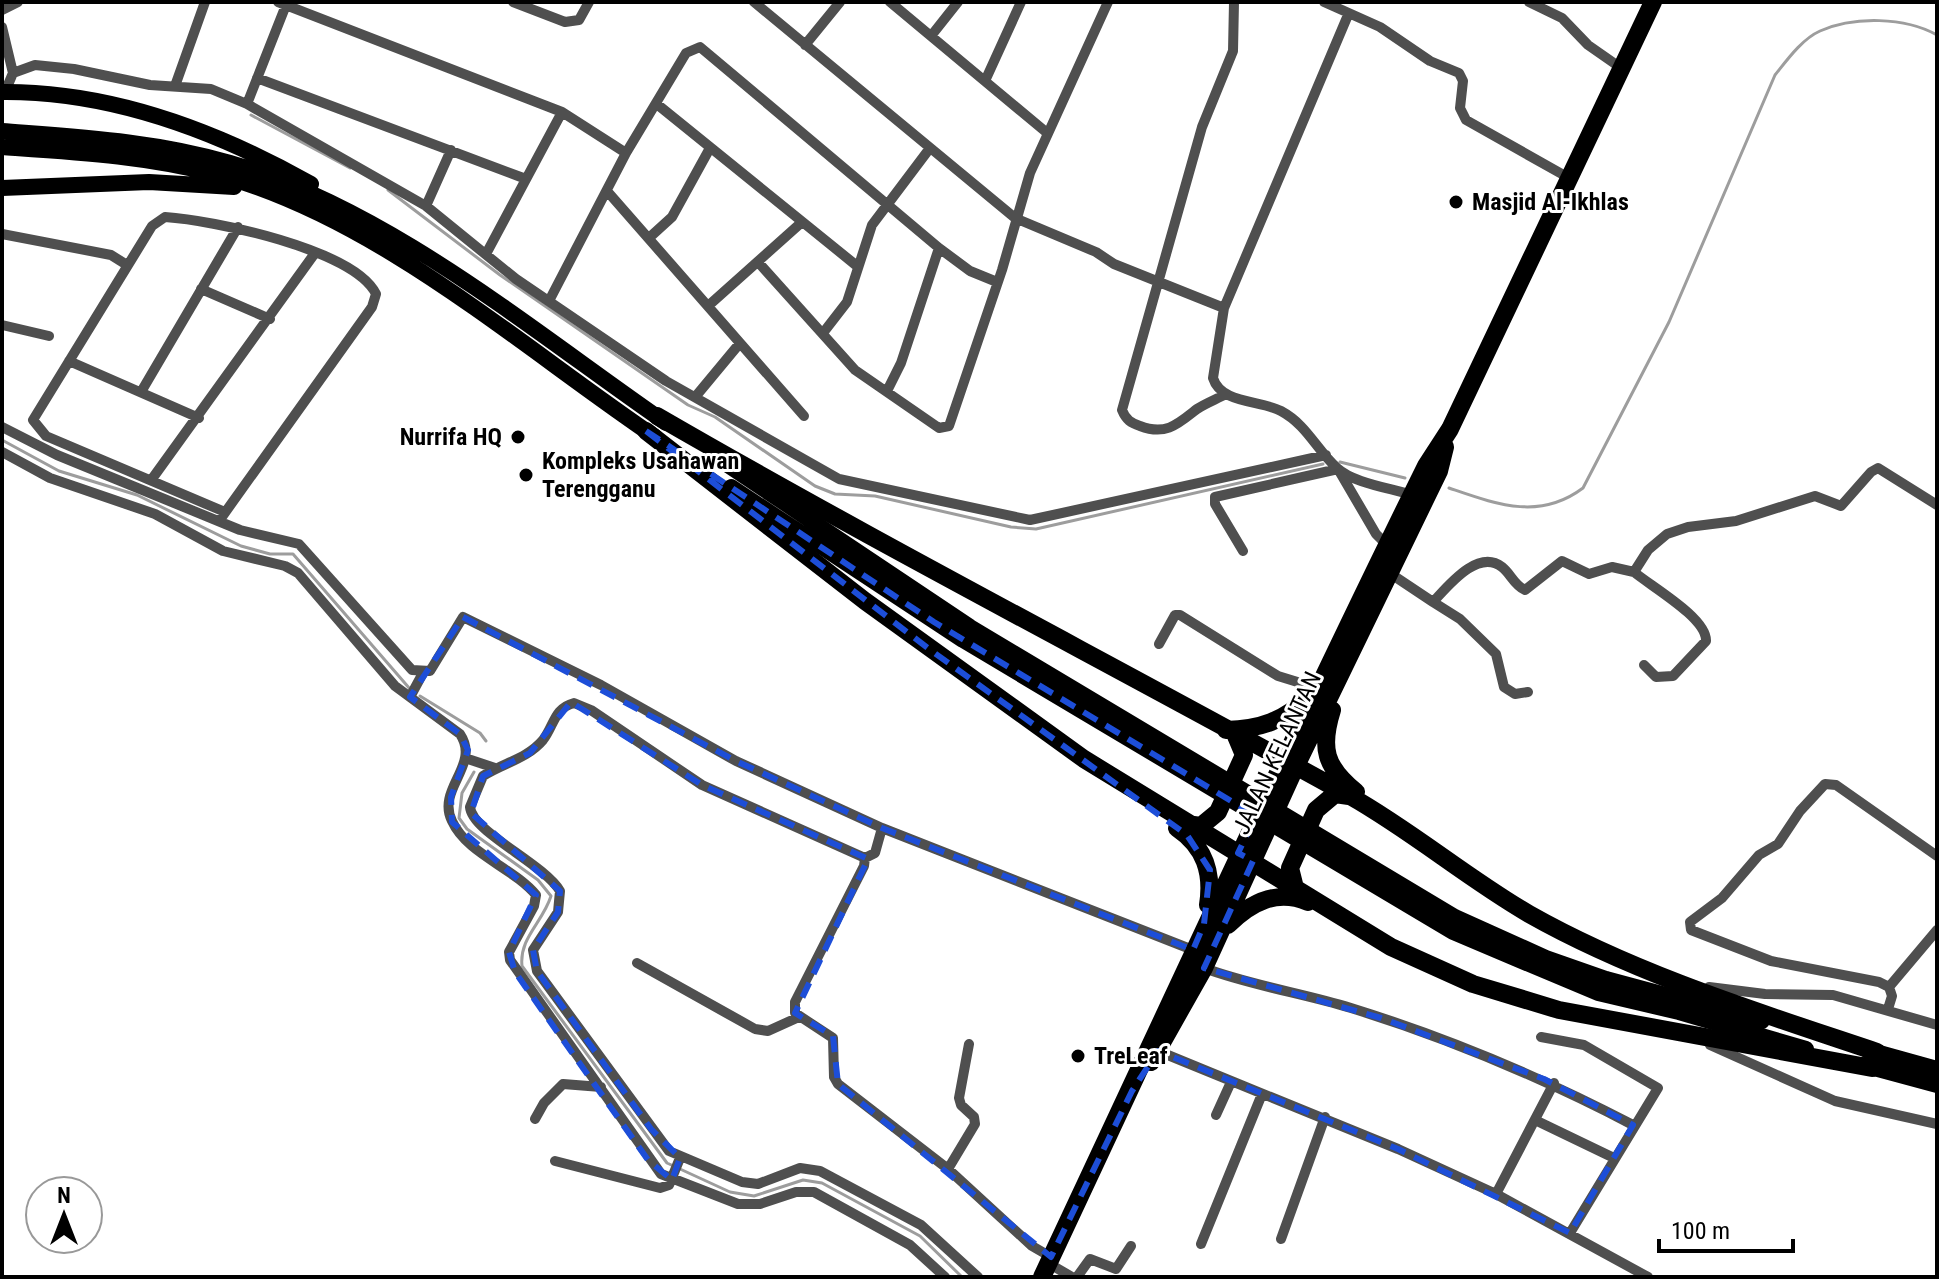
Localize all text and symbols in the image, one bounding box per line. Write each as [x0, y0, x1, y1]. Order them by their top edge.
place label: Masjid Al-Ikhlas [1472, 188, 1629, 216]
marker: Masjid Al-Ikhlas [1447, 193, 1465, 211]
place label: Nurrifa HQ [400, 423, 502, 451]
marker: Nurrifa HQ [509, 428, 527, 446]
place label: Kompleks Usahawan Terengganu [542, 447, 739, 503]
marker: Kompleks Usahawan Terengganu [517, 466, 535, 484]
street label: JALAN KELANTAN [1227, 667, 1327, 839]
place label: TreLeaf [1094, 1042, 1168, 1070]
marker: TreLeaf [1069, 1047, 1087, 1065]
north arrow [24, 1175, 104, 1255]
text: N [57, 1183, 71, 1208]
scale bar [1659, 1203, 1793, 1253]
text: 100 m [1671, 1217, 1730, 1245]

